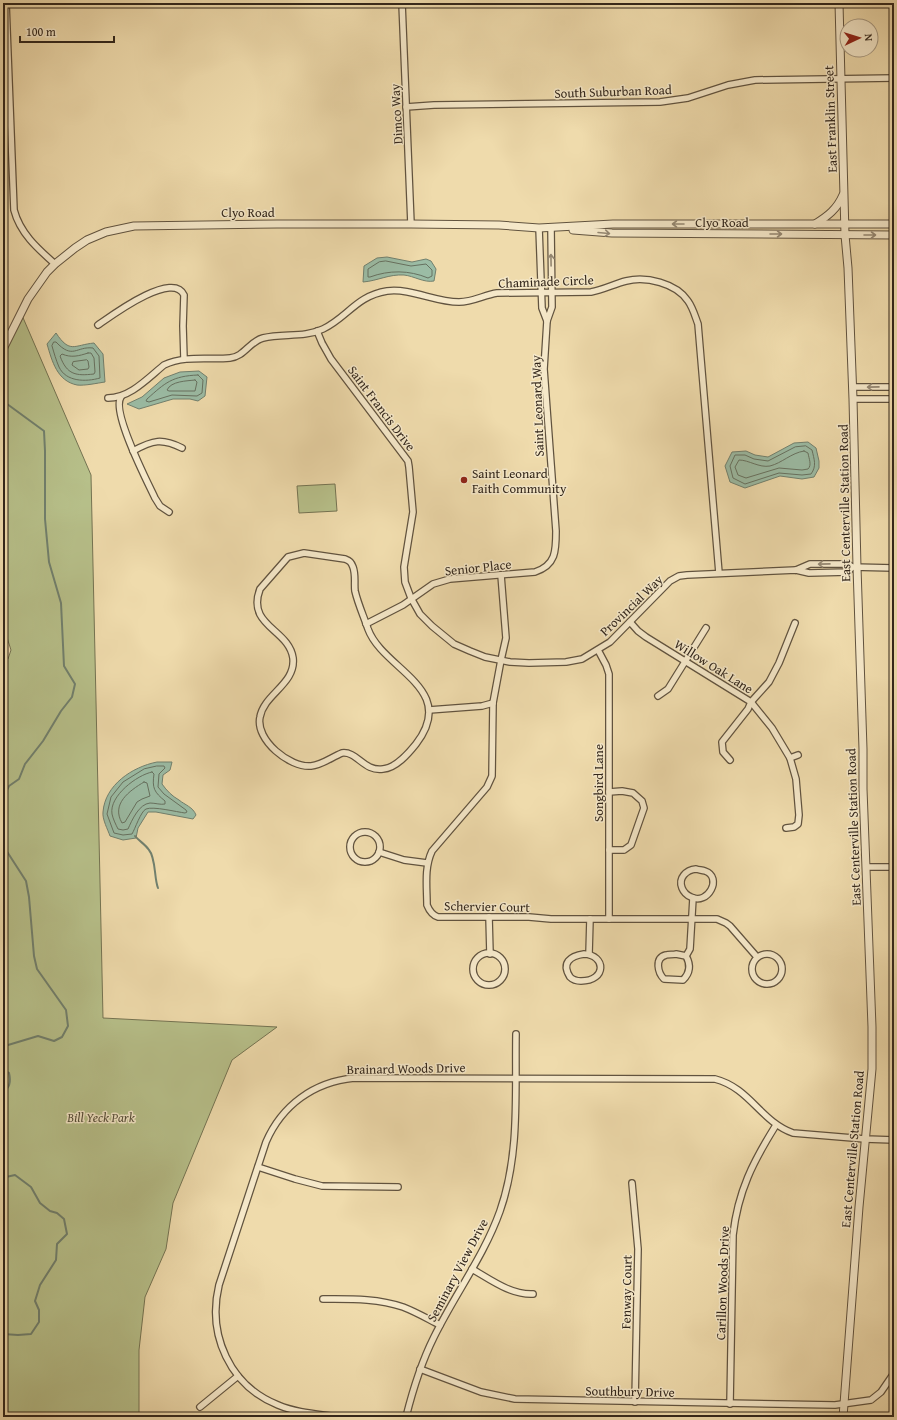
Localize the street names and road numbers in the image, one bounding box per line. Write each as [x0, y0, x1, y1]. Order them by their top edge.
street label: East Franklin Street [819, 65, 842, 173]
street label: South Suburban Road [554, 80, 672, 103]
street label: Dimco Way [385, 83, 408, 145]
street label: Clyo Road [221, 203, 275, 222]
street label: Clyo Road [695, 213, 749, 232]
street label: Chaminade Circle [498, 270, 594, 293]
street label: Saint Leonard Way [526, 354, 549, 457]
street label: Saint Francis Drive [343, 362, 420, 455]
street label: East Centerville Station Road [834, 424, 855, 582]
street label: Senior Place [444, 555, 512, 580]
street label: Provincial Way [596, 570, 668, 640]
street label: Willow Oak Lane [671, 635, 757, 698]
street label: Songbird Lane [589, 744, 608, 822]
street label: East Centerville Station Road [841, 748, 866, 906]
street label: Schervier Court [444, 896, 530, 917]
street label: Brainard Woods Drive [346, 1058, 466, 1079]
street label: East Centerville Station Road [836, 1070, 869, 1228]
street label: Seminary View Drive [422, 1215, 493, 1325]
street label: Carillon Woods Drive [711, 1226, 734, 1340]
street label: Fenway Court [616, 1254, 637, 1329]
street label: Southbury Drive [585, 1381, 675, 1402]

